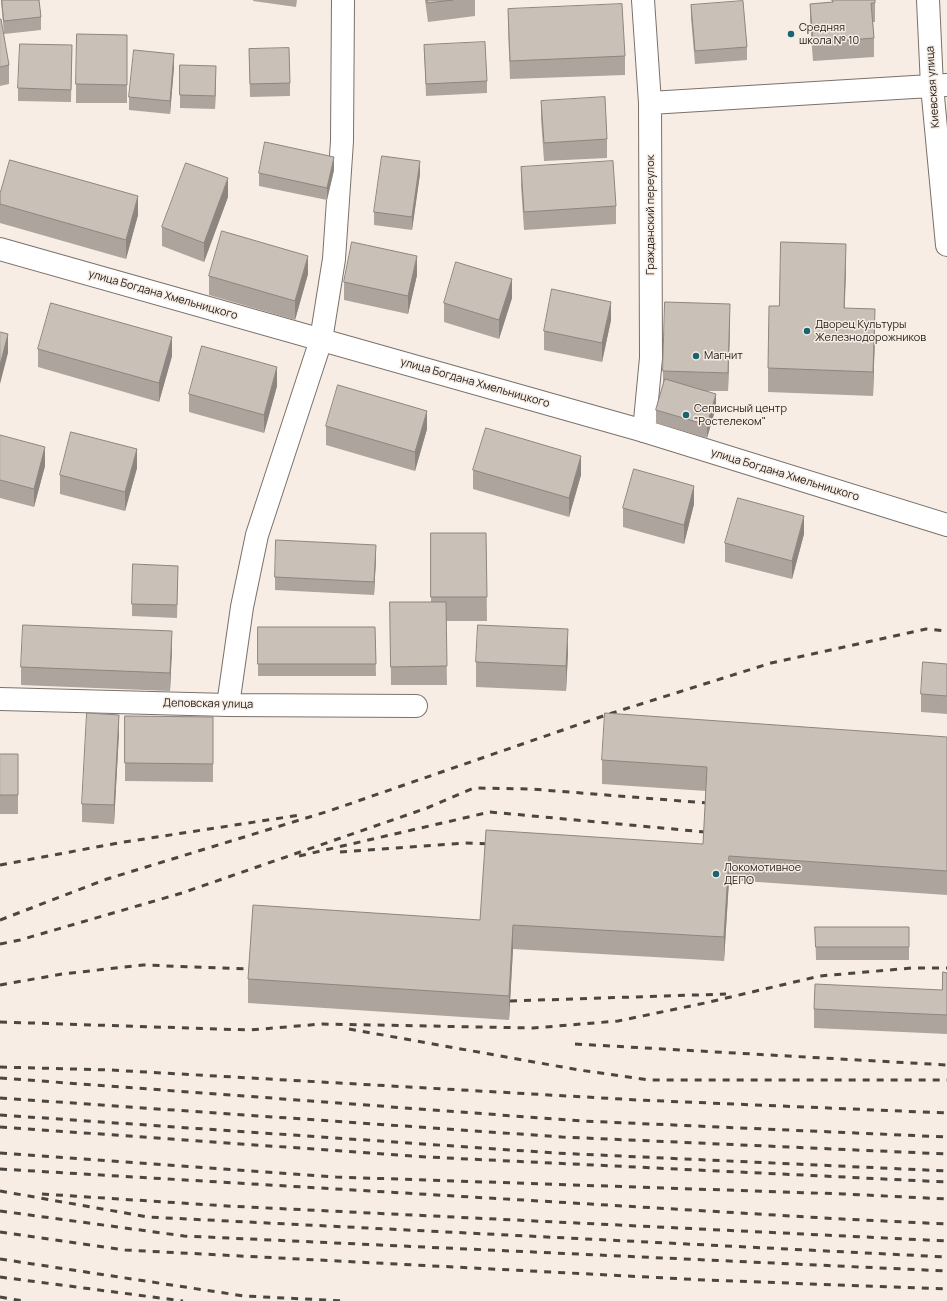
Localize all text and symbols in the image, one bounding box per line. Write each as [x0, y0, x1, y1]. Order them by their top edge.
place label: Средняя школа № 10 [799, 21, 859, 47]
marker: Средняя школа № 10 [786, 29, 796, 39]
street label: Киевская улица [924, 46, 942, 128]
street label: Гражданский переулок [644, 155, 658, 275]
street label: улица Богдана Хмельницкого [87, 267, 239, 323]
place label: Дворец Культуры Железнодорожников [815, 318, 926, 344]
marker: Дворец Культуры Железнодорожников [802, 326, 812, 336]
place label: Магнит [704, 349, 743, 363]
marker: Магнит [691, 351, 701, 361]
street label: улица Богдана Хмельницкого [399, 355, 551, 411]
place label: Сепвисный центр "Ростелеком" [694, 402, 787, 428]
marker: Сепвисный центр "Ростелеком" [681, 410, 691, 420]
street label: улица Богдана Хмельницкого [709, 446, 861, 504]
street label: Деповская улица [163, 697, 253, 711]
place label: Локомотивное ДЕПО [724, 861, 801, 887]
marker: Локомотивное ДЕПО [711, 869, 721, 879]

